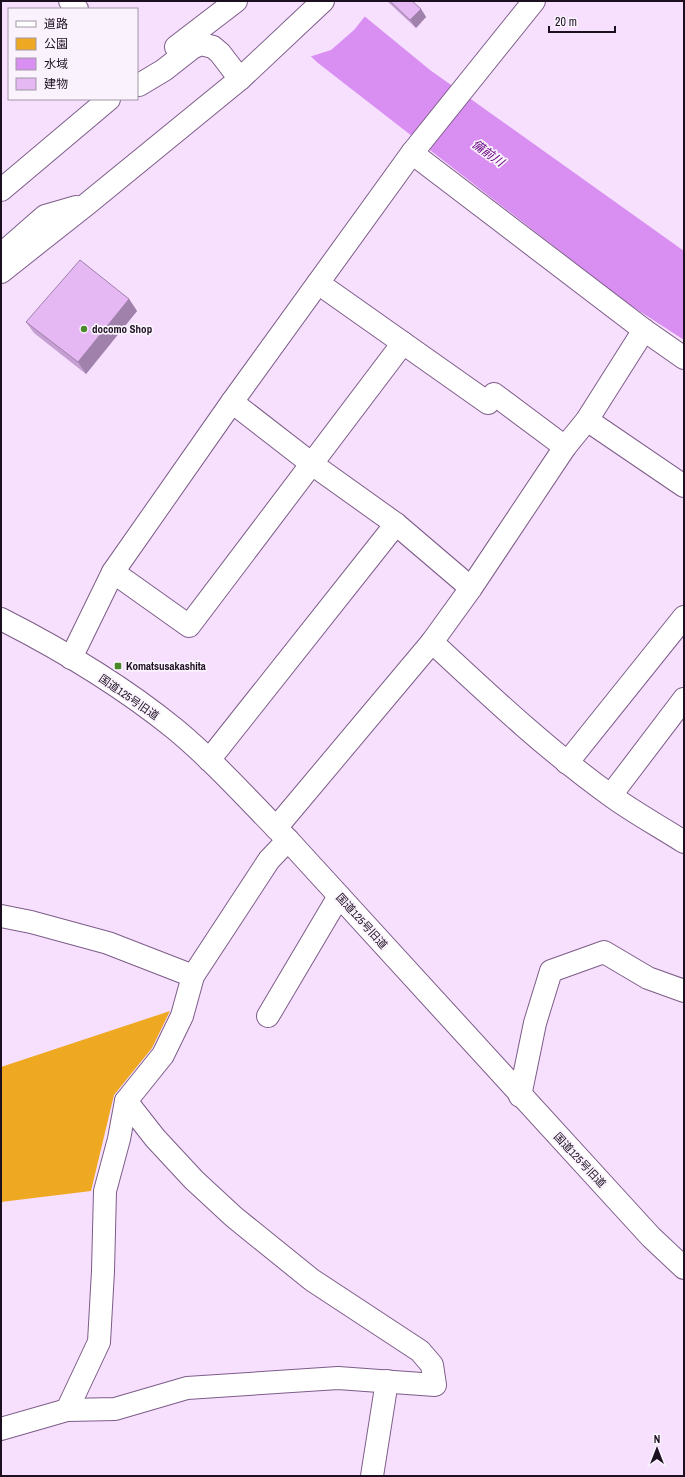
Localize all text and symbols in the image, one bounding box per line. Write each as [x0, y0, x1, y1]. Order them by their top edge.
legend [8, 8, 138, 100]
scale bar [549, 8, 615, 34]
text: 20 m [555, 14, 577, 30]
text: 道路 [44, 16, 68, 32]
text: 公園 [44, 36, 68, 52]
text: 水域 [44, 56, 68, 72]
text: 建物 [44, 76, 68, 92]
water label: 備前川 [469, 136, 509, 171]
place label: docomo Shop [92, 322, 153, 336]
marker: docomo Shop [79, 324, 89, 334]
place label: Komatsusakashita [126, 659, 206, 673]
marker: Komatsusakashita [113, 661, 123, 671]
street label: 国道125号旧道 [96, 671, 162, 723]
street label: 国道125号旧道 [333, 890, 391, 952]
street label: 国道125号旧道 [551, 1130, 609, 1190]
north arrow [637, 1429, 677, 1469]
text: N [654, 1432, 660, 1446]

